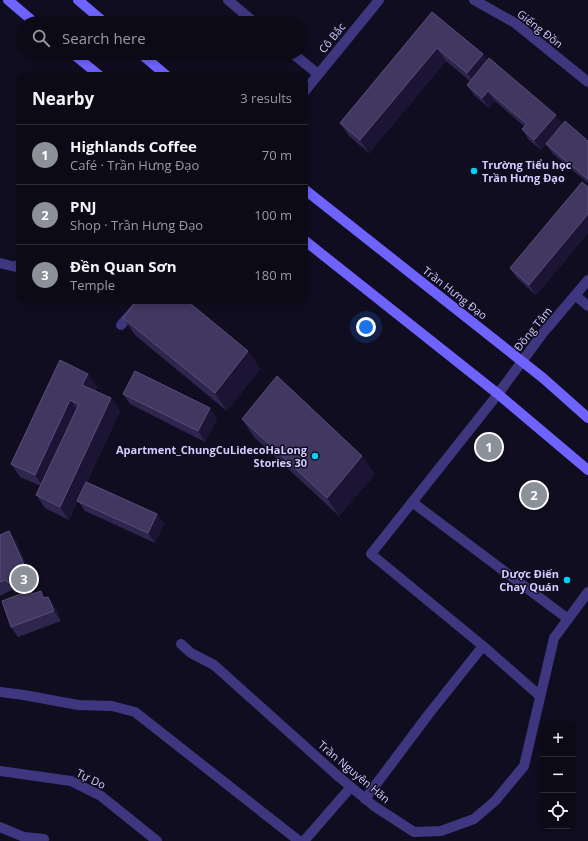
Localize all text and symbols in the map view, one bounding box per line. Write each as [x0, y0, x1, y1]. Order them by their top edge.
street label: Giếng Đồn [514, 6, 566, 51]
search box [16, 16, 308, 60]
street label: Cô Bắc [315, 19, 348, 56]
icon: search [30, 27, 52, 49]
text: Search here [62, 28, 146, 48]
text: Nearby [32, 87, 94, 110]
text: 3 results [240, 89, 292, 107]
text: Highlands Coffee [70, 136, 197, 156]
text: 1 [41, 146, 49, 164]
text: 70 m [262, 146, 292, 164]
text: Café · Trần Hưng Đạo [70, 156, 199, 174]
place label: Trường Tiểu học Trần Hưng Đạo [482, 157, 572, 185]
marker: Trường Tiểu học Trần Hưng Đạo [469, 166, 479, 176]
text: PNJ [70, 196, 97, 216]
text: 2 [41, 206, 49, 224]
text: 100 m [254, 206, 292, 224]
text: Shop · Trần Hưng Đạo [70, 216, 203, 234]
text: Đền Quan Sơn [70, 256, 177, 276]
street label: Trần Hưng Đạo [420, 263, 491, 323]
text: 3 [41, 266, 49, 284]
text: 180 m [254, 266, 292, 284]
text: Temple [70, 276, 115, 294]
street label: Đồng Tâm [510, 304, 555, 354]
your location [356, 317, 376, 337]
pin: 1 [476, 432, 502, 462]
place label: Apartment_ChungCuLidecoHaLong Stories 30 [116, 442, 308, 470]
marker: Apartment_ChungCuLidecoHaLong Stories 30 [310, 451, 320, 461]
pin: 2 [521, 480, 547, 510]
pin: 3 [11, 564, 37, 594]
place label: Dược Điến Chay Quán [499, 566, 559, 594]
marker: Dược Điến Chay Quán [562, 575, 572, 585]
map controls [540, 721, 576, 829]
button: + [540, 721, 576, 757]
street label: Trần Nguyên Hãn [315, 737, 393, 806]
button: − [540, 757, 576, 793]
street label: Tự Do [74, 765, 109, 792]
button: locate [540, 793, 576, 829]

